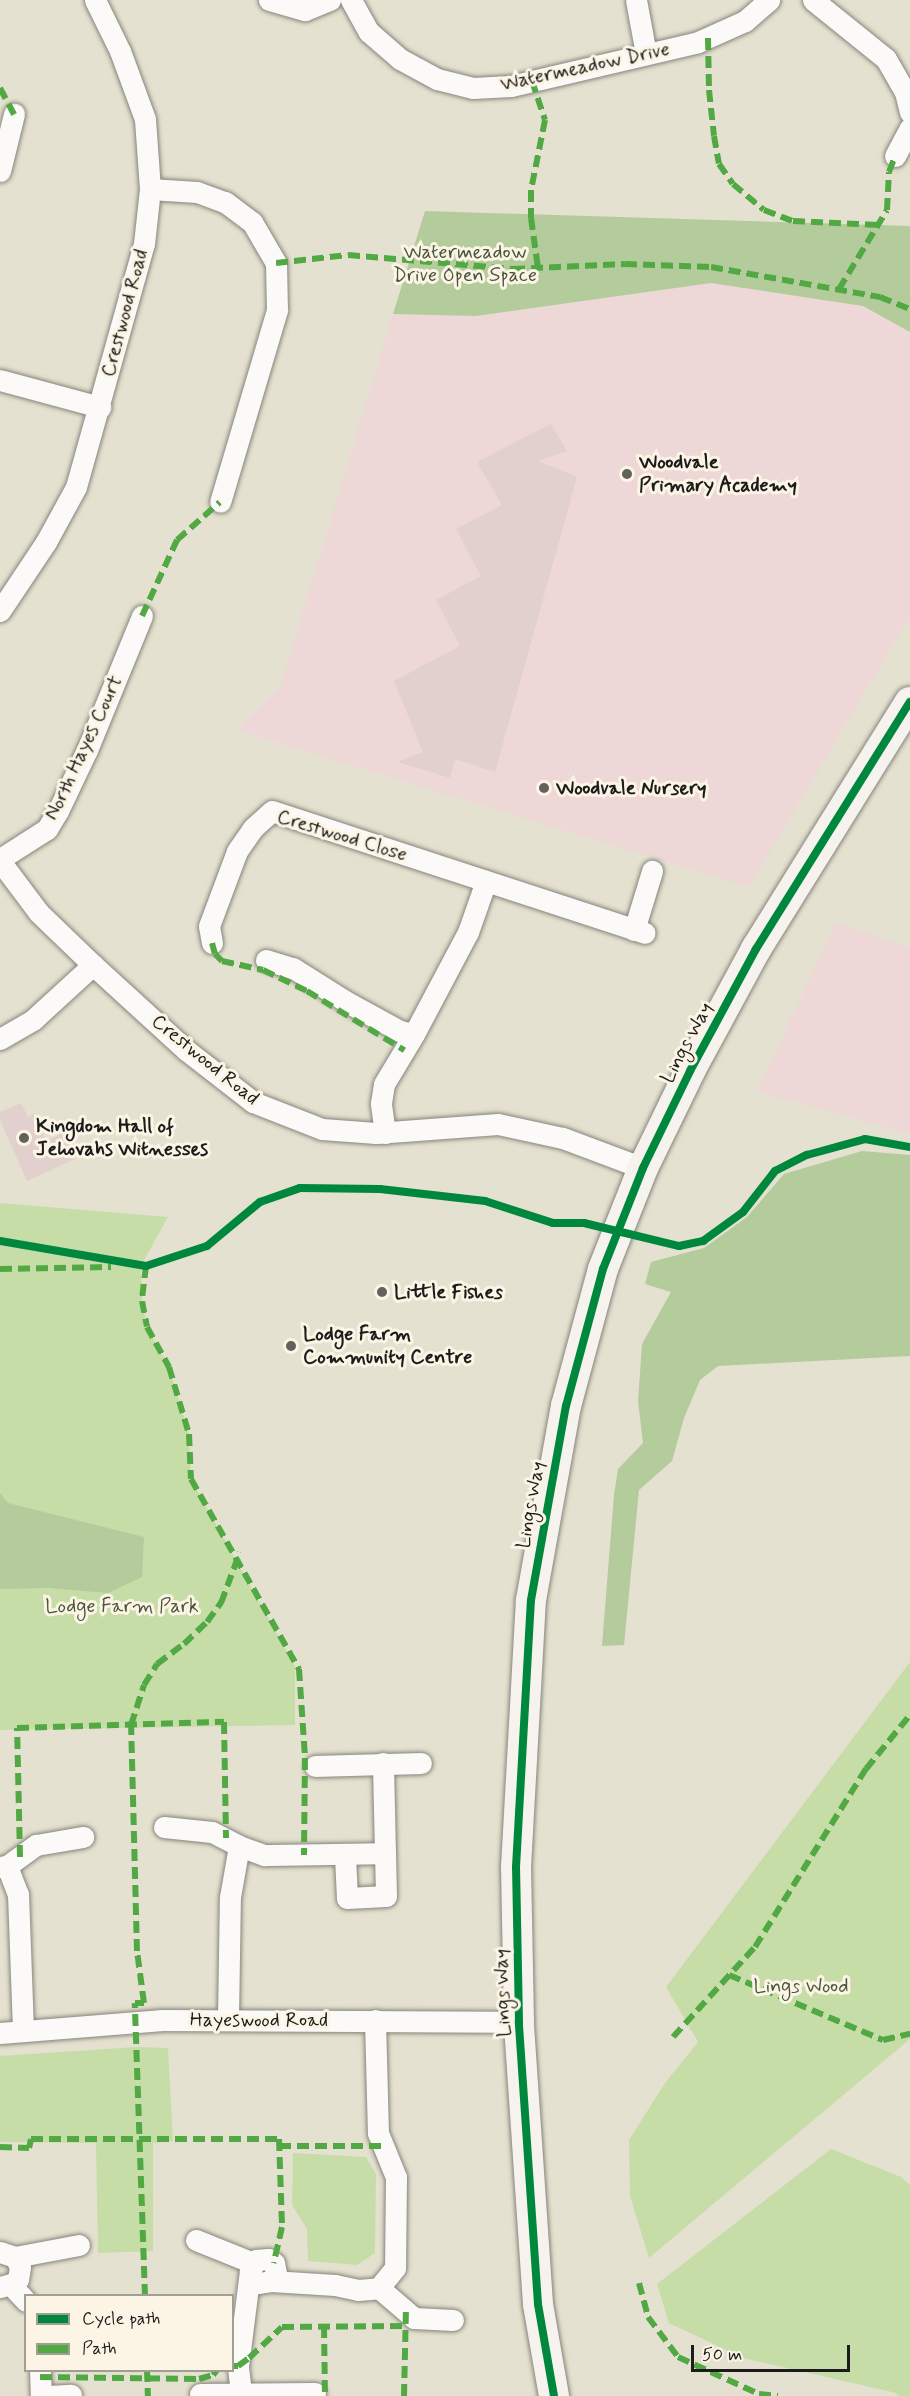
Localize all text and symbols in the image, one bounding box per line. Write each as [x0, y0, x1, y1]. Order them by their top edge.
street label: Watermeadow Drive [498, 37, 672, 97]
park label: Watermeadow Drive Open Space [394, 240, 536, 287]
street label: Crestwood Road [97, 247, 153, 379]
place label: Woodvale Primary Academy [639, 450, 801, 497]
marker: Woodvale Primary Academy [620, 467, 634, 481]
street label: North Hayes Court [40, 672, 128, 824]
place label: Woodvale Nursery [556, 776, 708, 800]
marker: Woodvale Nursery [537, 781, 551, 795]
street label: Crestwood Close [274, 805, 410, 867]
street label: Lings Way [655, 997, 719, 1089]
street label: Crestwood Road [147, 1010, 263, 1110]
place label: Kingdom Hall of Jehovahs Witnesses [36, 1114, 208, 1161]
marker: Kingdom Hall of Jehovahs Witnesses [17, 1131, 31, 1145]
place label: Little Fishes [394, 1280, 502, 1304]
marker: Little Fishes [375, 1285, 389, 1299]
place label: Lodge Farm Community Centre [303, 1322, 472, 1369]
marker: Lodge Farm Community Centre [284, 1339, 298, 1353]
street label: Lings Way [511, 1458, 551, 1552]
park label: Lodge Farm Park [47, 1594, 197, 1618]
street label: Lings Way [489, 1947, 517, 2039]
park label: Lings Wood [753, 1974, 849, 1998]
street label: Hayeswood Road [191, 2008, 327, 2032]
legend [24, 2294, 234, 2372]
text: Cycle path [82, 2307, 160, 2331]
scale bar [694, 2333, 853, 2371]
text: Path [82, 2337, 117, 2361]
text: 50 m [702, 2343, 742, 2367]

